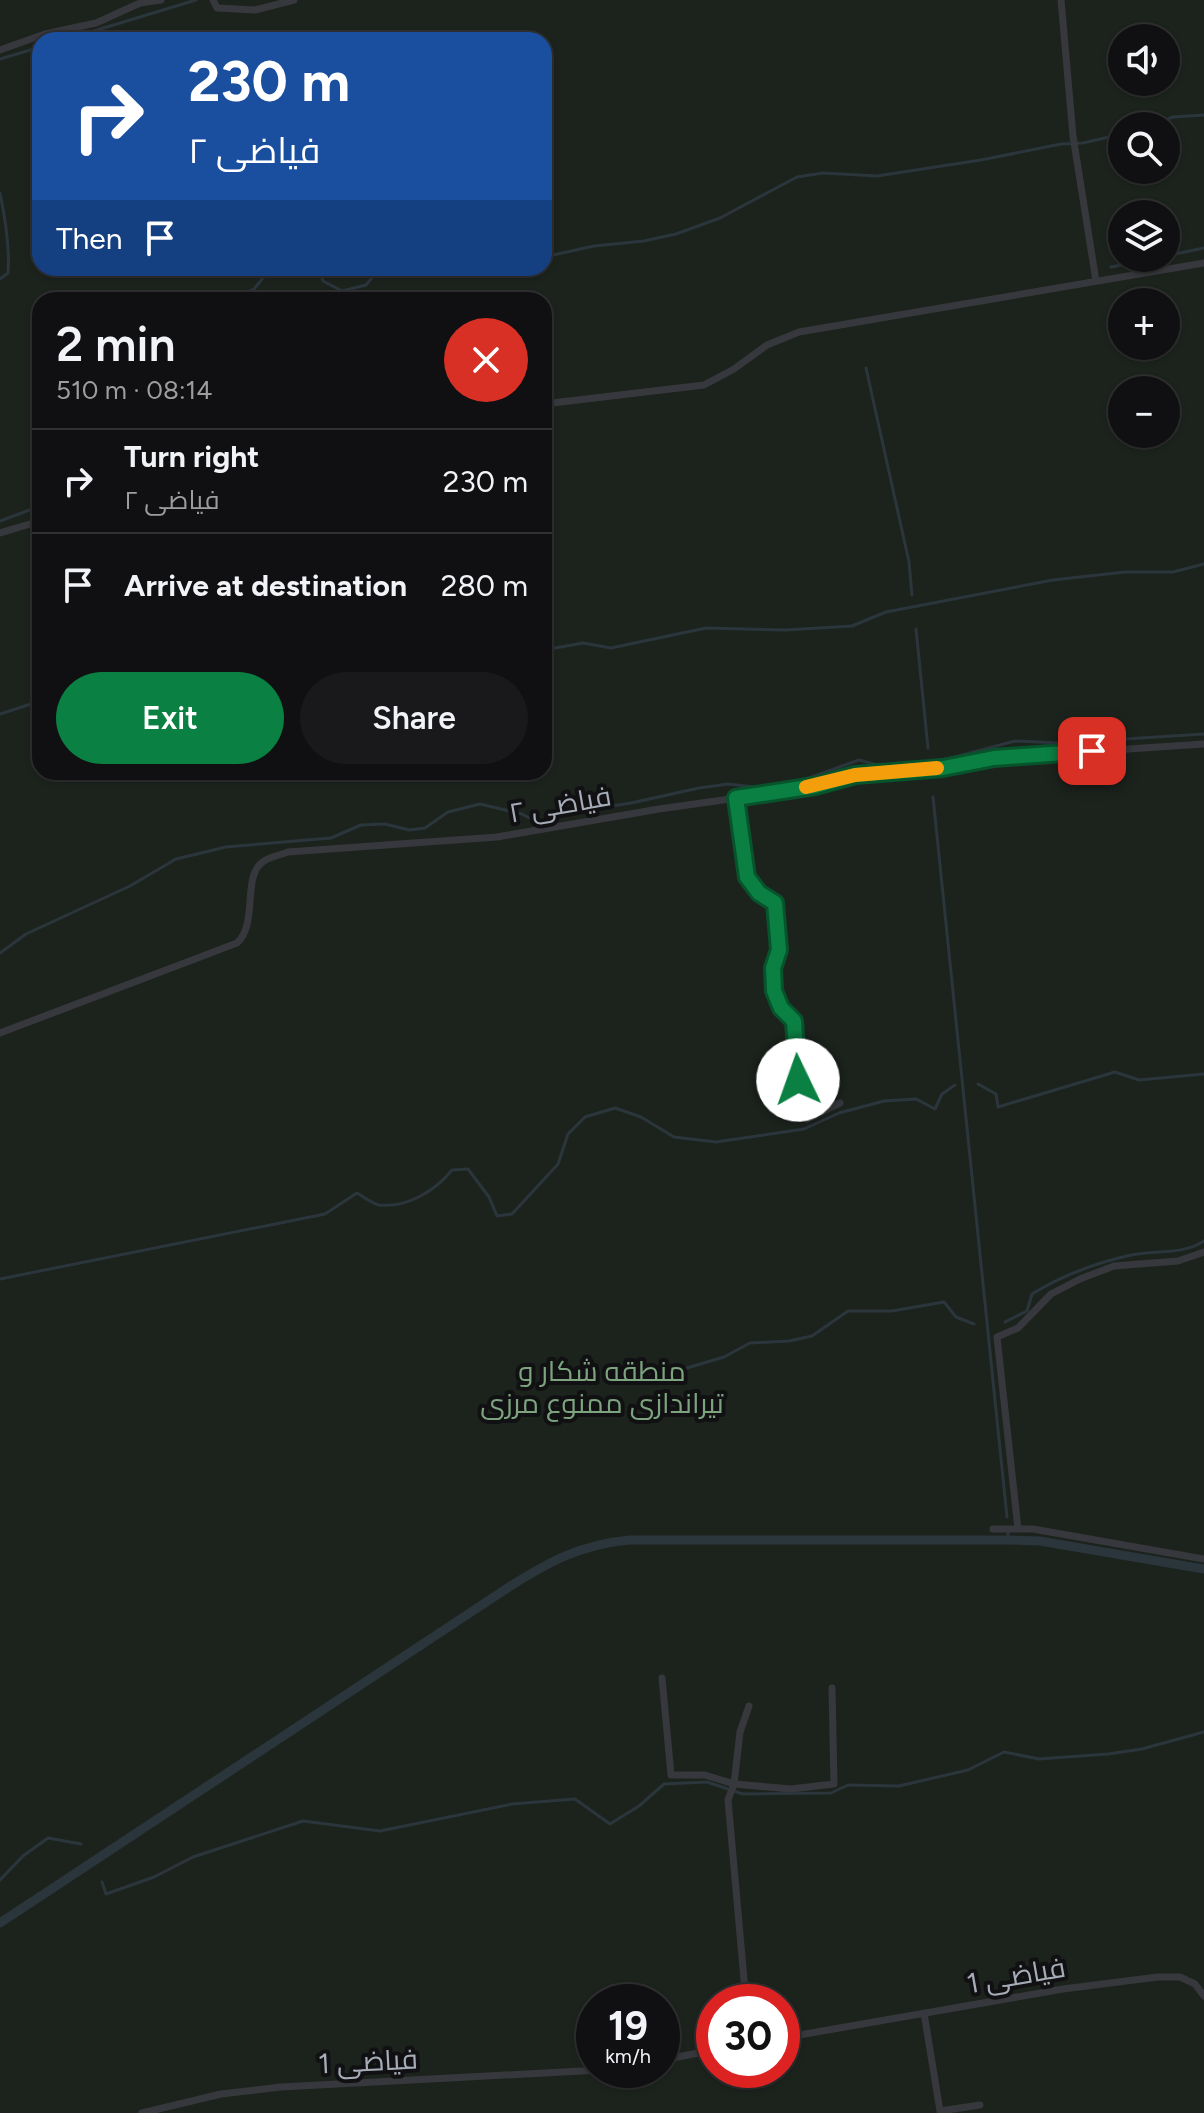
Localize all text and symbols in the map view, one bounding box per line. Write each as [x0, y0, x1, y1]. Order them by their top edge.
map controls [1108, 24, 1180, 448]
button: sound [1108, 24, 1180, 96]
text: 230 m [188, 48, 350, 115]
icon: right [56, 64, 160, 168]
button: search [1108, 112, 1180, 184]
text: فیاضی ۲ [188, 129, 320, 172]
button: layers [1108, 200, 1180, 272]
icon: arrive [138, 216, 182, 260]
text: Then [56, 220, 122, 257]
button: + [1108, 288, 1180, 360]
text: 2 min [56, 315, 176, 373]
button: close [444, 318, 528, 402]
text: 510 m · 08:14 [56, 374, 212, 406]
button: − [1108, 376, 1180, 448]
text: Turn right [124, 438, 259, 475]
icon: right [56, 459, 100, 503]
text: 230 m [443, 463, 528, 500]
text: فیاضی ۲ [124, 484, 220, 516]
icon: arrive [56, 563, 100, 607]
text: Arrive at destination [124, 567, 407, 604]
text: 280 m [441, 567, 528, 604]
button: Exit [56, 672, 284, 764]
button: Share [300, 672, 528, 764]
pin [1058, 717, 1126, 785]
icon: arrive [1070, 729, 1114, 773]
street label: فیاضی ۲ [506, 778, 614, 830]
position arrow [756, 1038, 840, 1122]
park label: منطقه شکار و تیراندازی ممنوع مرزی [480, 1354, 724, 1422]
street label: فیاضی 1 [964, 1950, 1068, 2000]
speed limit sign: 30 [696, 1984, 800, 2088]
text: 19 [608, 2002, 648, 2050]
street label: فیاضی 1 [317, 2041, 419, 2081]
text: km/h [605, 2044, 651, 2068]

